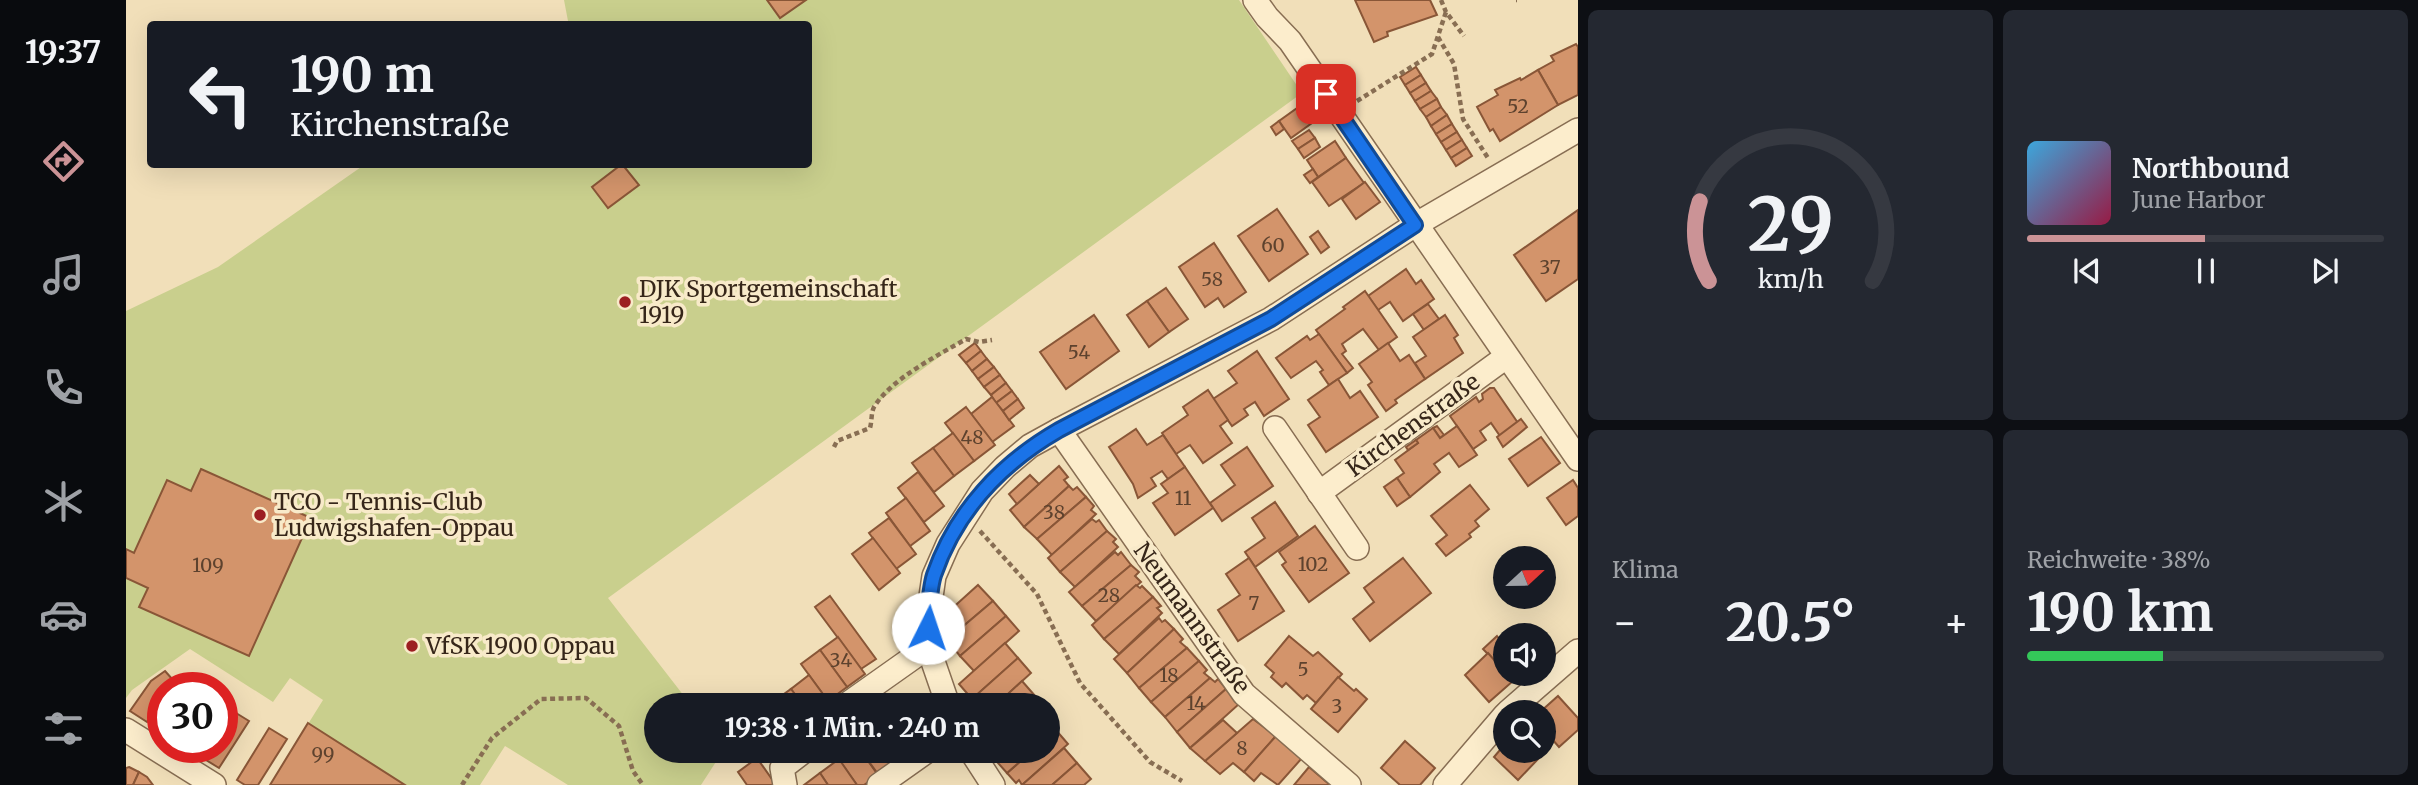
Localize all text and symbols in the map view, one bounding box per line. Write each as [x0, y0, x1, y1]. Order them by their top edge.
text: 19:37 [25, 32, 101, 72]
text: 190 m [290, 44, 434, 105]
icon: left [175, 49, 266, 140]
pin [1296, 64, 1356, 124]
icon: arrive [1307, 75, 1345, 113]
house number: 52 [1507, 94, 1529, 118]
text: Kirchenstraße [290, 105, 509, 145]
icon: directions [39, 137, 88, 186]
text: Northbound [2132, 152, 2290, 185]
text: 29 [1747, 180, 1834, 272]
text: June Harbor [2132, 185, 2265, 214]
house number: 60 [1261, 233, 1285, 257]
icon: music [39, 250, 88, 299]
icon: previous [2068, 252, 2106, 290]
icon: pause [2187, 252, 2225, 290]
icon: next [2306, 252, 2344, 290]
house number: 37 [1539, 255, 1561, 279]
text: km/h [1757, 263, 1824, 295]
house number: 58 [1201, 267, 1223, 291]
place label: DJK Sportgemeinschaft 1919 [639, 274, 898, 329]
marker: DJK Sportgemeinschaft 1919 [617, 294, 633, 310]
house number: 54 [1068, 340, 1091, 364]
icon: phone [39, 363, 88, 412]
street label: Kirchenstraße [1340, 367, 1485, 483]
house number: 48 [961, 425, 984, 449]
icon: climate [39, 477, 88, 526]
house number: 11 [1175, 486, 1192, 510]
place label: TCO - Tennis-Club Ludwigshafen-Oppau [274, 487, 514, 542]
house number: 38 [1043, 500, 1065, 524]
marker: TCO - Tennis-Club Ludwigshafen-Oppau [252, 507, 268, 523]
street label: Neumannstraße [1128, 536, 1257, 699]
text: Reichweite · 38% [2027, 545, 2211, 574]
north arrow [1493, 546, 1556, 609]
map controls [1493, 546, 1556, 763]
house number: 102 [1298, 552, 1328, 576]
house number: 109 [192, 553, 224, 577]
text: Klima [1612, 555, 1679, 584]
text: 190 km [2027, 580, 2213, 645]
house number: 28 [1098, 583, 1120, 607]
icon: car [39, 590, 88, 639]
text: 20.5° [1726, 590, 1855, 655]
position arrow [891, 591, 965, 665]
house number: 7 [1249, 591, 1260, 615]
text: − [1612, 599, 1637, 646]
text: + [1944, 599, 1969, 646]
button: sound [1493, 623, 1556, 686]
place label: VfSK 1900 Oppau [425, 631, 615, 660]
marker: VfSK 1900 Oppau [404, 638, 420, 654]
house number: 34 [830, 648, 852, 672]
house number: 5 [1297, 657, 1309, 681]
house number: 18 [1159, 663, 1179, 687]
speed limit sign: 30 [147, 672, 238, 763]
house number: 14 [1186, 691, 1206, 715]
house number: 3 [1332, 694, 1342, 718]
button: search [1493, 700, 1556, 763]
icon: filters [39, 704, 88, 753]
text: 19:38 · 1 Min. · 240 m [724, 711, 980, 744]
house number: 8 [1236, 736, 1248, 760]
house number: 99 [312, 742, 335, 766]

